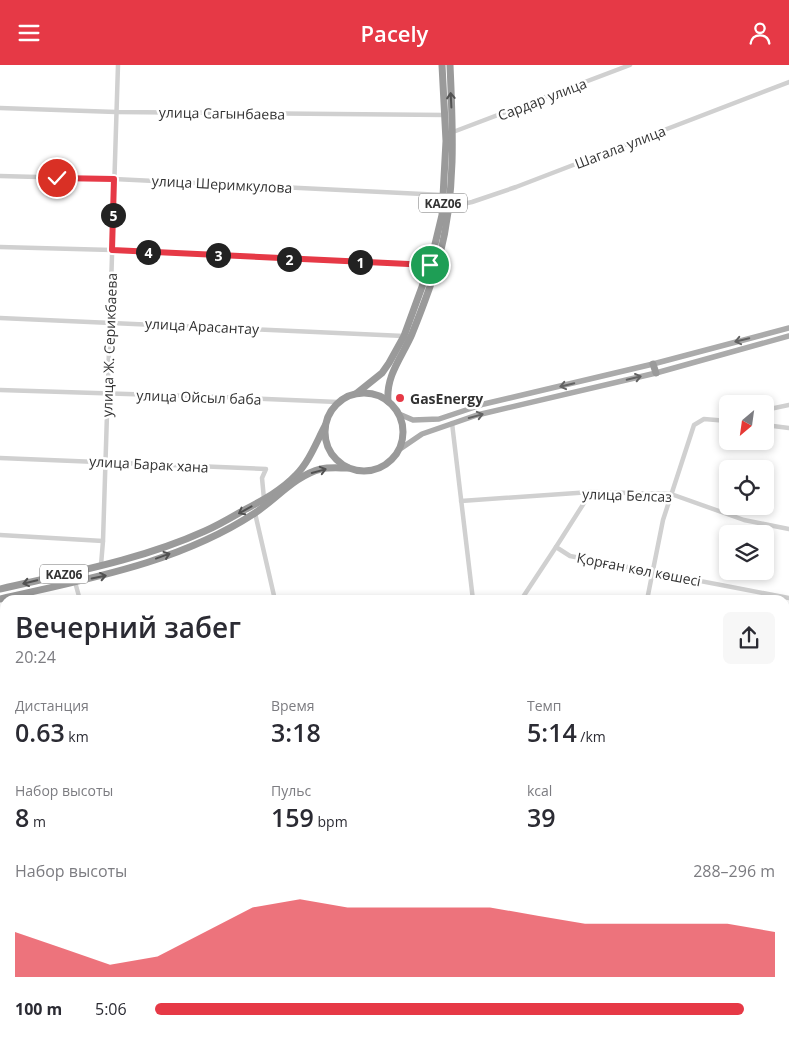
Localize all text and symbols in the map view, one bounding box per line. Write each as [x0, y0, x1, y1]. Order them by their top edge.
text: Pacely [361, 18, 428, 48]
icon: menu [15, 19, 43, 47]
icon: person [746, 19, 774, 47]
street label: Сардар улица [495, 73, 589, 125]
one-way arrow [447, 92, 456, 108]
street label: улица Сагынбаева [159, 102, 285, 124]
street label: Шагала улица [572, 121, 668, 173]
pin [36, 157, 78, 199]
icon: check [43, 164, 71, 192]
street label: улица Шеримкулова [151, 171, 293, 197]
road number: KАZ06 [419, 193, 467, 213]
pin: 5 [100, 203, 126, 227]
text: 5 [109, 206, 118, 225]
pin: 4 [136, 239, 160, 265]
text: 4 [144, 243, 153, 262]
pin: 3 [206, 243, 230, 267]
pin [409, 244, 451, 286]
text: 3 [214, 246, 223, 265]
pin: 2 [276, 247, 302, 271]
pin: 1 [348, 249, 372, 275]
text: 2 [285, 250, 294, 269]
icon: arrive [416, 251, 444, 279]
text: 1 [356, 253, 365, 272]
street label: улица Ж. Серикбаева [97, 273, 121, 417]
street label: улица Арасантау [145, 314, 260, 339]
one-way arrow [734, 336, 750, 346]
one-way arrow [626, 373, 642, 382]
one-way arrow [560, 381, 576, 390]
street label: улица Ойсыл баба [136, 385, 262, 409]
place label: GasEnergy [410, 389, 483, 408]
marker: GasEnergy [394, 392, 406, 404]
north arrow [719, 395, 774, 450]
map controls [719, 395, 774, 580]
one-way arrow [468, 410, 484, 420]
street label: улица Барак хана [89, 451, 209, 477]
button: locate [719, 460, 774, 515]
one-way arrow [311, 466, 327, 475]
street label: улица Белсаз [582, 484, 672, 506]
one-way arrow [238, 505, 253, 515]
button: layers [719, 525, 774, 580]
street label: Қорған көл көшесі [575, 548, 703, 590]
one-way arrow [154, 551, 170, 560]
road number: KАZ06 [40, 564, 88, 583]
one-way arrow [90, 572, 106, 581]
one-way arrow [23, 578, 39, 587]
text: Вечерний забег [15, 608, 241, 646]
button: share [723, 612, 775, 664]
text: 20:24 [15, 646, 56, 668]
text: Дистанция [15, 696, 89, 715]
text: Время [271, 696, 315, 715]
text: Темп [527, 696, 562, 715]
text: 0.63 [15, 715, 65, 749]
text: 3:18 [271, 715, 321, 749]
text: 5:14 [527, 715, 577, 749]
text: km [65, 727, 89, 746]
text: /km [577, 727, 606, 746]
text: Набор высоты [15, 781, 113, 800]
text: Пульс [271, 781, 311, 800]
text: kcal [527, 781, 552, 800]
text: 8 [15, 800, 29, 834]
text: 159 [271, 800, 314, 834]
text: 39 [527, 800, 556, 834]
text: m [29, 812, 46, 831]
text: bpm [314, 812, 348, 831]
text: Набор высоты [15, 860, 127, 882]
text: 288–296 m [693, 860, 775, 882]
text: 100 m [15, 998, 62, 1020]
text: 5:06 [95, 998, 127, 1020]

